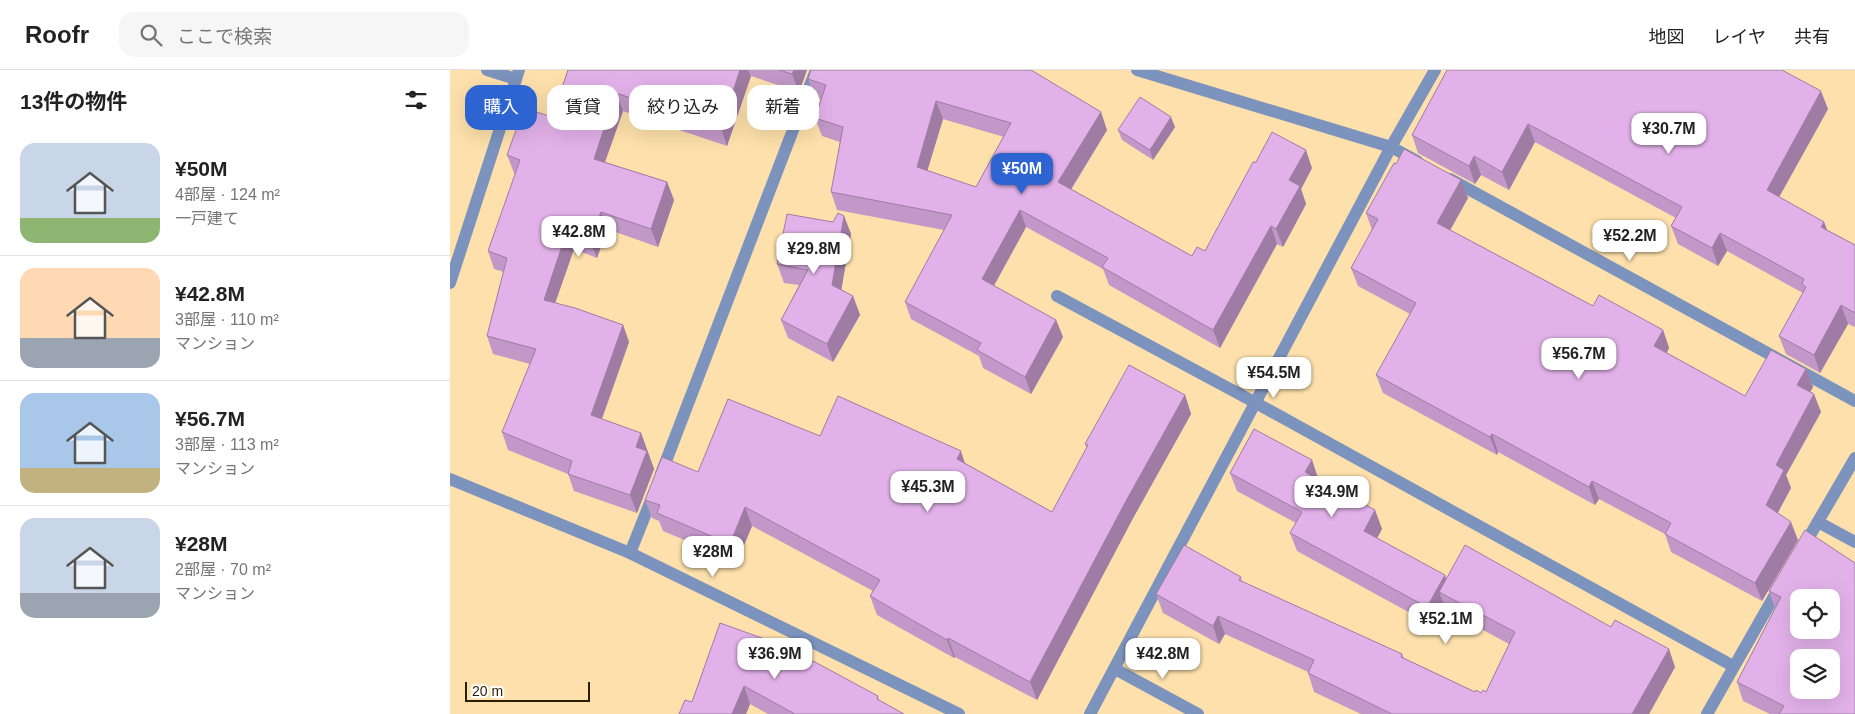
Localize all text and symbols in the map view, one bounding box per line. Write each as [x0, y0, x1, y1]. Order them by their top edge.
search box [119, 12, 469, 57]
text: Roofr [25, 21, 89, 48]
icon: search [137, 21, 165, 49]
text: ここで検索 [177, 26, 272, 47]
text: 地図 [1649, 27, 1685, 47]
text: レイヤ [1713, 27, 1766, 47]
text: 共有 [1794, 27, 1830, 47]
chip: 購入 [465, 85, 537, 130]
chip: 賃貸 [547, 85, 619, 130]
chip: 絞り込み [629, 85, 737, 130]
chip: 新着 [747, 85, 819, 130]
icon: filters [402, 86, 430, 114]
text: 13件の物件 [20, 90, 127, 113]
pin: ¥30.7M [1628, 112, 1710, 155]
text: ¥30.7M [1642, 120, 1696, 137]
pin: ¥50M [992, 152, 1052, 195]
text: ¥50M [175, 157, 228, 180]
text: ¥50M [1002, 160, 1042, 177]
icon: home [60, 163, 120, 223]
text: 4部屋 · 124 m² [175, 186, 280, 203]
text: 一戸建て [175, 210, 239, 227]
pin: ¥42.8M [538, 216, 620, 258]
pin: ¥52.2M [1589, 220, 1671, 262]
text: ¥42.8M [552, 223, 606, 240]
text: ¥52.2M [1603, 227, 1657, 244]
pin: ¥29.8M [773, 232, 855, 275]
text: ¥29.8M [787, 240, 841, 257]
text: ¥42.8M [175, 282, 245, 305]
icon: home [60, 288, 120, 348]
text: 3部屋 · 110 m² [175, 311, 279, 328]
text: マンション [175, 335, 255, 352]
pin: ¥56.7M [1538, 338, 1620, 380]
text: ¥56.7M [1552, 345, 1606, 362]
pin: ¥54.5M [1233, 356, 1315, 399]
text: ¥54.5M [1247, 364, 1301, 381]
text: ¥56.7M [175, 407, 245, 430]
icon: home [60, 413, 120, 473]
text: 3部屋 · 113 m² [175, 436, 279, 453]
text: マンション [175, 460, 255, 477]
pin: ¥45.3M [887, 470, 969, 513]
pin: ¥34.9M [1291, 476, 1373, 518]
text: ¥45.3M [901, 478, 955, 495]
text: ¥34.9M [1305, 483, 1359, 500]
text: ¥28M [175, 532, 228, 555]
pin: ¥28M [683, 536, 743, 578]
icon: home [60, 538, 120, 598]
text: ¥28M [693, 543, 733, 560]
text: 2部屋 · 70 m² [175, 561, 271, 578]
text: マンション [175, 585, 255, 602]
map controls [1790, 589, 1840, 699]
button: locate [1790, 589, 1840, 639]
pin: ¥52.1M [1405, 602, 1487, 645]
text: ¥52.1M [1419, 610, 1473, 627]
pin: ¥36.9M [734, 638, 816, 680]
pin: ¥42.8M [1122, 638, 1204, 680]
text: ¥36.9M [748, 645, 802, 662]
text: ¥42.8M [1136, 645, 1190, 662]
button: layers [1790, 649, 1840, 699]
scale bar [465, 679, 590, 702]
text: 20 m [472, 683, 503, 699]

